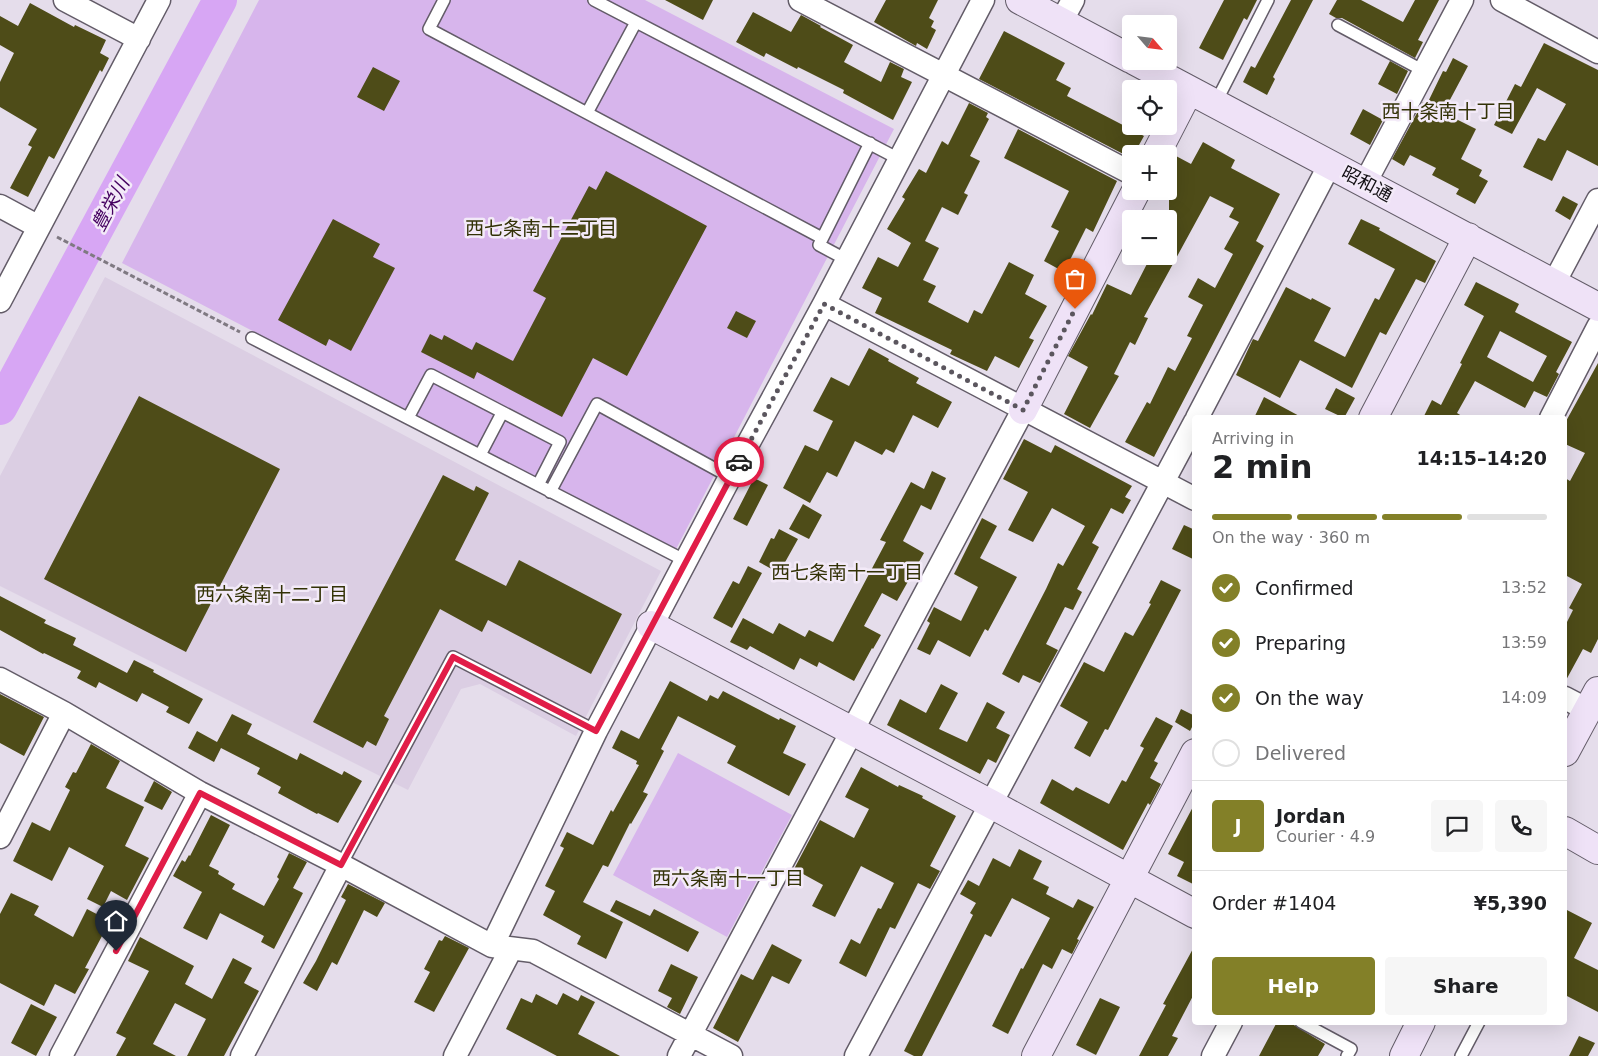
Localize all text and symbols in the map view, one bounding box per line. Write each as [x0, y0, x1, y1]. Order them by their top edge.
north arrow [1122, 15, 1178, 70]
map controls [1122, 15, 1177, 265]
button: locate [1122, 80, 1177, 135]
district label: 西十条南十丁目 [1381, 100, 1515, 122]
button: + [1122, 145, 1177, 200]
street label: 昭和通 [1338, 162, 1396, 206]
water label: 豊栄川 [87, 172, 134, 234]
button: − [1122, 210, 1177, 265]
district label: 西七条南十二丁目 [465, 217, 617, 239]
pin [1054, 258, 1096, 309]
icon: bag [1061, 265, 1089, 293]
text: Arriving in [1212, 429, 1294, 448]
courier [714, 437, 764, 487]
text: 14:15–14:20 [1417, 447, 1547, 469]
icon: car [725, 448, 753, 476]
text: 2 min [1212, 448, 1313, 486]
text: On the way · 360 m [1212, 528, 1370, 547]
district label: 西七条南十一丁目 [771, 561, 923, 583]
icon: check [1212, 574, 1240, 602]
text: Confirmed [1255, 577, 1354, 599]
text: 13:52 [1501, 578, 1547, 597]
district label: 西六条南十二丁目 [196, 583, 348, 605]
icon: check [1212, 629, 1240, 657]
text: Preparing [1255, 632, 1346, 654]
text: 13:59 [1501, 633, 1547, 652]
icon: check [1212, 684, 1240, 712]
text: On the way [1255, 687, 1364, 709]
text: 14:09 [1501, 688, 1547, 707]
text: Delivered [1255, 742, 1346, 764]
button: chat [1431, 800, 1483, 852]
button: phone [1495, 800, 1547, 852]
text: Jordan [1276, 805, 1345, 827]
text: J [1234, 815, 1242, 837]
text: Courier · 4.9 [1276, 827, 1375, 846]
district label: 西六条南十一丁目 [652, 867, 804, 889]
text: Order #1404 [1212, 892, 1336, 914]
text: ¥5,390 [1474, 892, 1547, 914]
pin [95, 900, 137, 951]
icon: home [102, 907, 130, 935]
button: Help [1212, 957, 1375, 1015]
button: Share [1385, 957, 1547, 1015]

